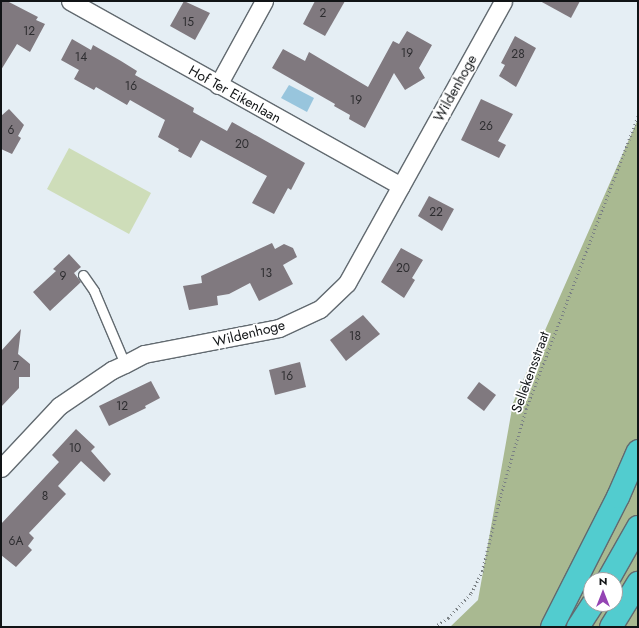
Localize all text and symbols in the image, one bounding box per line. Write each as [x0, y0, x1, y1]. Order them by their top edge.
house number: 2 [320, 7, 326, 21]
house number: 15 [182, 16, 194, 30]
house number: 12 [23, 25, 35, 39]
house number: 19 [401, 47, 413, 61]
house number: 28 [511, 48, 525, 62]
house number: 14 [75, 51, 87, 65]
street label: Wildenhoge [430, 52, 480, 124]
street label: Hof Ter Eikenlaan [186, 62, 284, 126]
house number: 16 [125, 80, 137, 94]
house number: 19 [350, 94, 362, 108]
house number: 26 [479, 120, 493, 134]
house number: 6 [8, 124, 14, 138]
house number: 20 [235, 138, 249, 152]
house number: 22 [429, 206, 443, 220]
house number: 20 [396, 262, 410, 276]
house number: 13 [260, 267, 272, 281]
house number: 9 [60, 270, 66, 284]
street label: Wildenhoge [211, 316, 287, 350]
street label: Sellekensstraat [508, 329, 552, 415]
house number: 18 [349, 330, 361, 344]
house number: 7 [13, 360, 19, 374]
house number: 16 [281, 370, 293, 384]
house number: 12 [116, 400, 128, 414]
house number: 10 [69, 442, 81, 456]
house number: 8 [42, 490, 48, 504]
house number: 6A [9, 535, 23, 549]
north arrow [583, 572, 623, 612]
text: N [599, 573, 607, 589]

